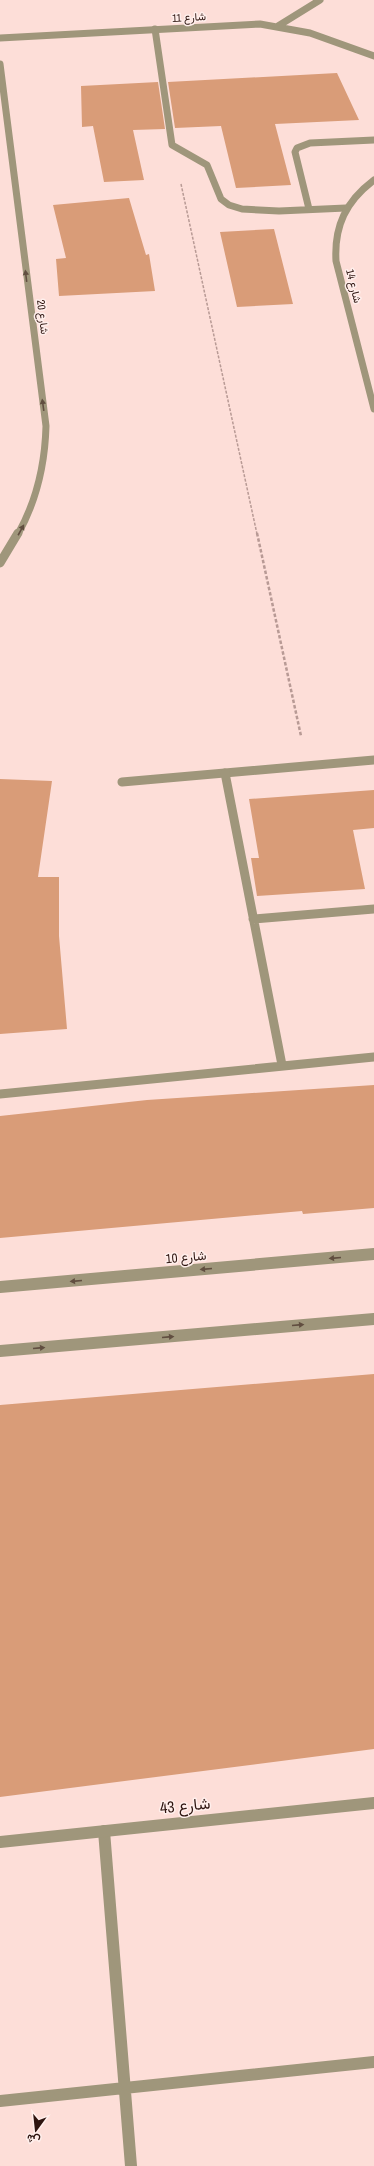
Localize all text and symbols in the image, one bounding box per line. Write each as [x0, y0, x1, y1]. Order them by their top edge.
street label: شارع 11 [172, 9, 207, 26]
street label: شارع 14 [342, 267, 365, 305]
one-way arrow [23, 270, 30, 282]
street label: شارع 20 [33, 299, 52, 336]
one-way arrow [40, 399, 46, 411]
one-way arrow [17, 524, 24, 536]
street label: شارع 10 [165, 1247, 207, 1268]
one-way arrow [329, 1254, 341, 1261]
one-way arrow [200, 1266, 212, 1273]
one-way arrow [70, 1277, 82, 1284]
one-way arrow [292, 1322, 304, 1329]
one-way arrow [162, 1333, 174, 1340]
one-way arrow [33, 1344, 45, 1351]
street label: شارع 43 [159, 1791, 211, 1820]
north arrow [16, 2110, 56, 2150]
text: ش [25, 2131, 42, 2148]

